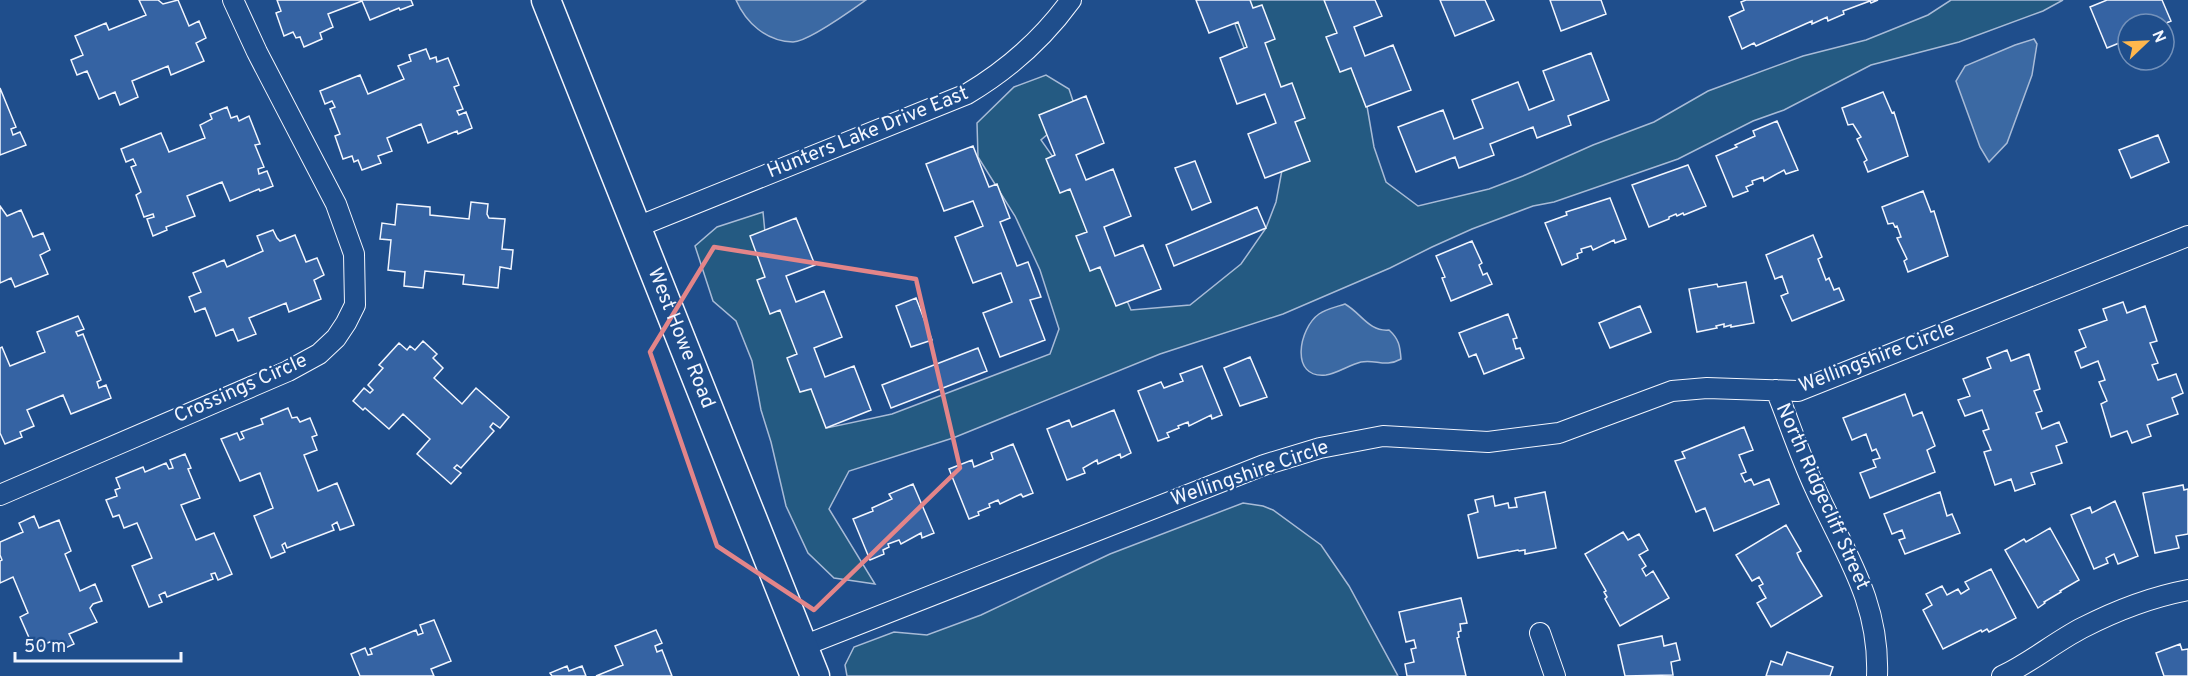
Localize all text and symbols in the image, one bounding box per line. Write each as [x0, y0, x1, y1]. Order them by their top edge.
north arrow [2116, 12, 2176, 72]
text: N [2147, 28, 2169, 46]
street label: Hunters Lake Drive East [764, 81, 972, 185]
street label: West Howe Road [641, 264, 720, 412]
street label: Wellingshire Circle [1795, 316, 1959, 400]
street label: Crossings Circle [170, 348, 312, 430]
street label: North Ridgecliff Street [1769, 399, 1875, 595]
street label: Wellingshire Circle [1168, 435, 1332, 513]
scale bar [15, 625, 182, 663]
text: 50 m [24, 636, 66, 659]

